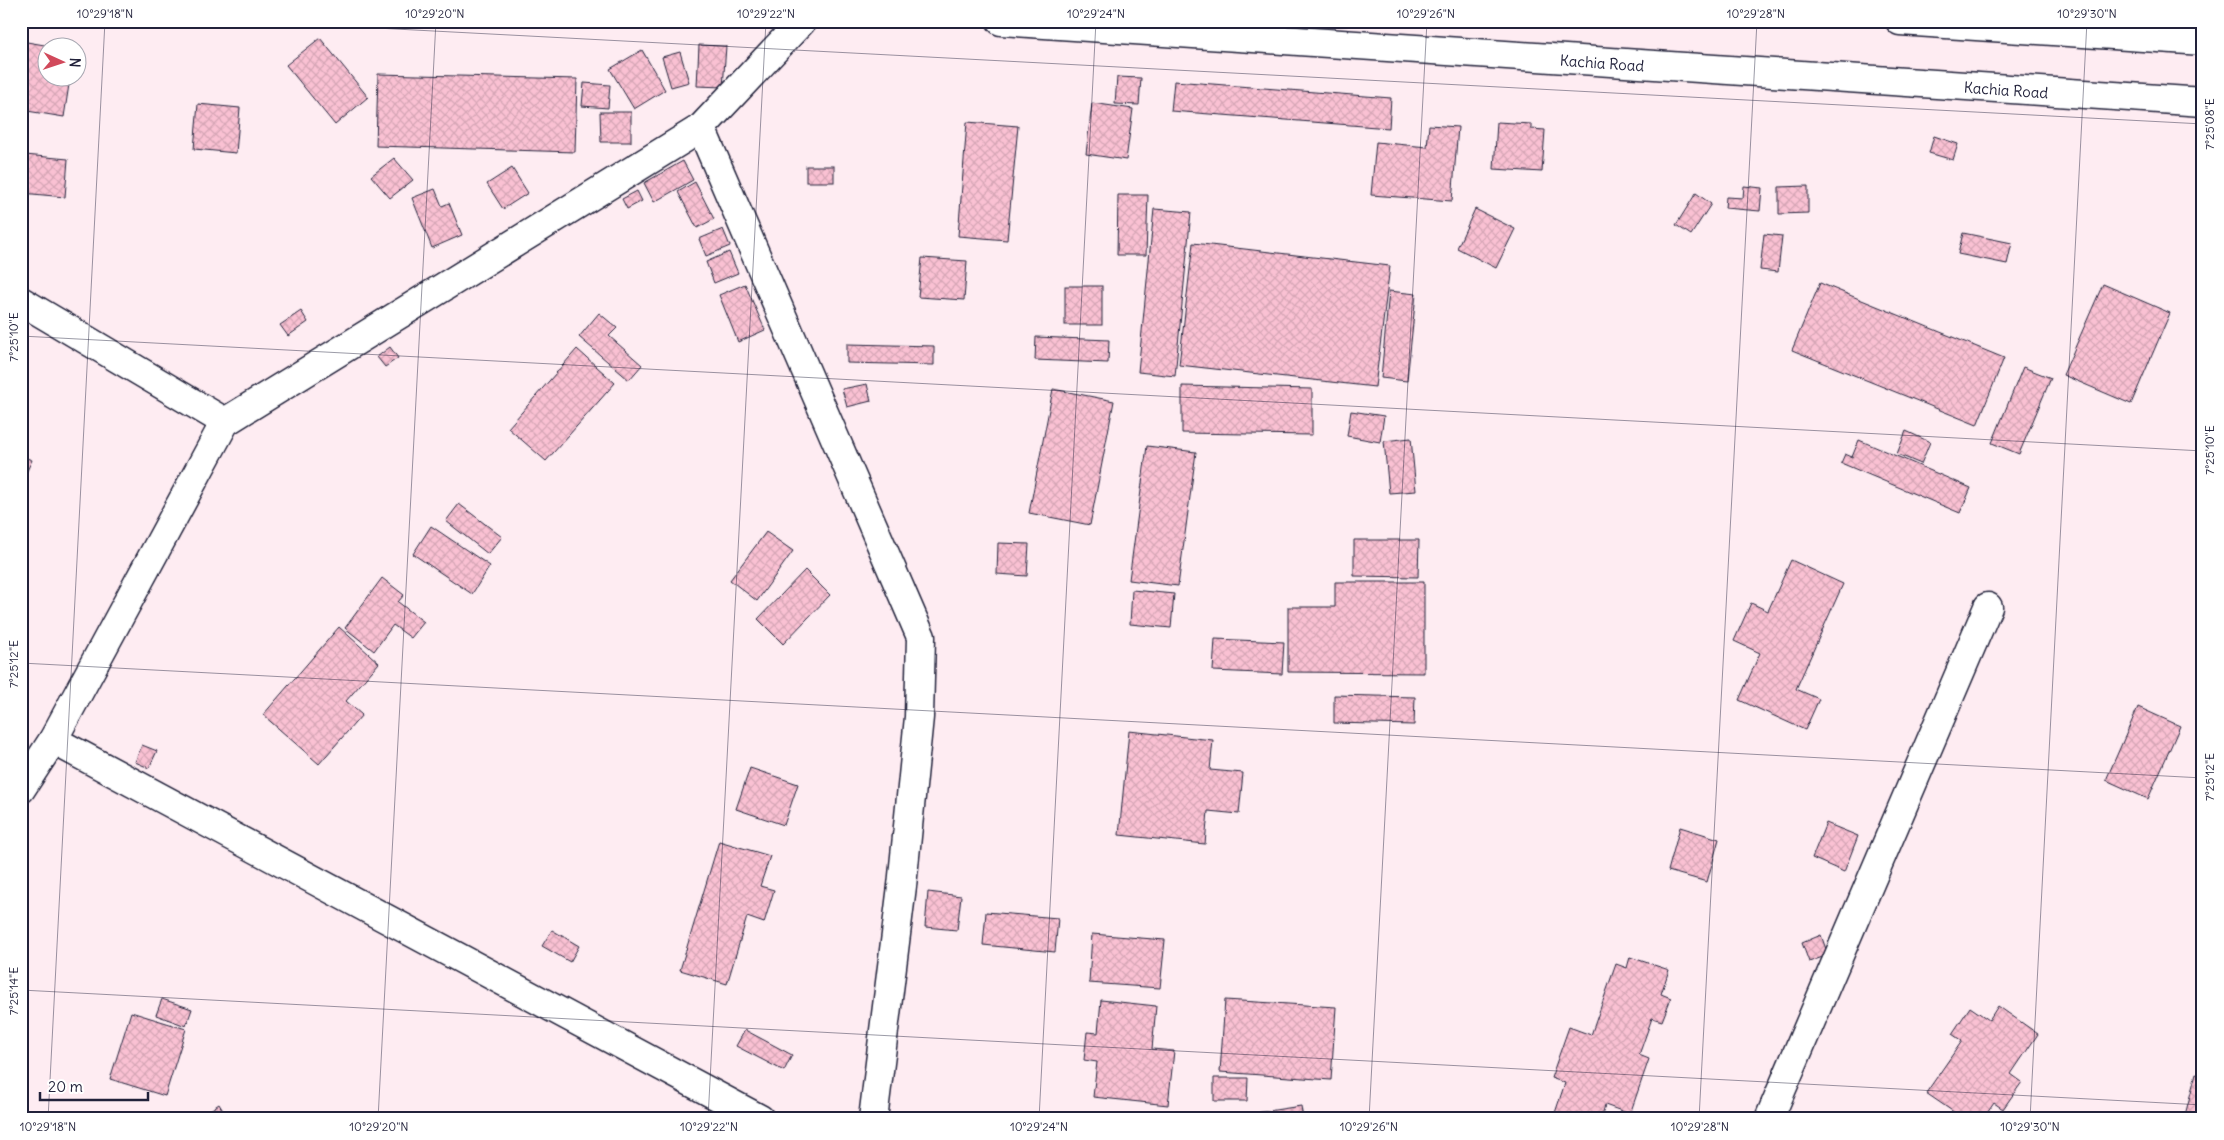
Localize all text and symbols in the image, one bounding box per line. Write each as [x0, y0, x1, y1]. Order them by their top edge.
text: 10°29'18"N [77, 6, 133, 21]
text: 10°29'20"N [405, 6, 465, 21]
text: 10°29'22"N [737, 6, 795, 21]
text: 10°29'24"N [1067, 6, 1125, 21]
text: 10°29'26"N [1397, 6, 1455, 21]
text: 10°29'28"N [1727, 6, 1785, 21]
text: 10°29'30"N [2057, 6, 2117, 21]
north arrow [38, 38, 88, 88]
street label: Kachia Road [1559, 51, 1645, 75]
text: N [66, 57, 84, 68]
street label: Kachia Road [1963, 78, 2049, 102]
text: 7°25'08"E [2202, 98, 2217, 150]
text: 7°25'10"E [6, 312, 21, 362]
text: 7°25'10"E [2202, 425, 2217, 475]
text: 7°25'12"E [6, 640, 21, 688]
text: 7°25'12"E [2202, 753, 2217, 801]
text: 7°25'14"E [6, 967, 21, 1015]
scale bar [40, 1070, 148, 1102]
text: 20 m [48, 1077, 83, 1096]
text: 10°29'18"N [20, 1119, 76, 1134]
text: 10°29'20"N [349, 1119, 409, 1134]
text: 10°29'22"N [680, 1119, 738, 1134]
text: 10°29'24"N [1010, 1119, 1068, 1134]
text: 10°29'26"N [1340, 1119, 1398, 1134]
text: 10°29'28"N [1671, 1119, 1729, 1134]
text: 10°29'30"N [2000, 1119, 2060, 1134]

